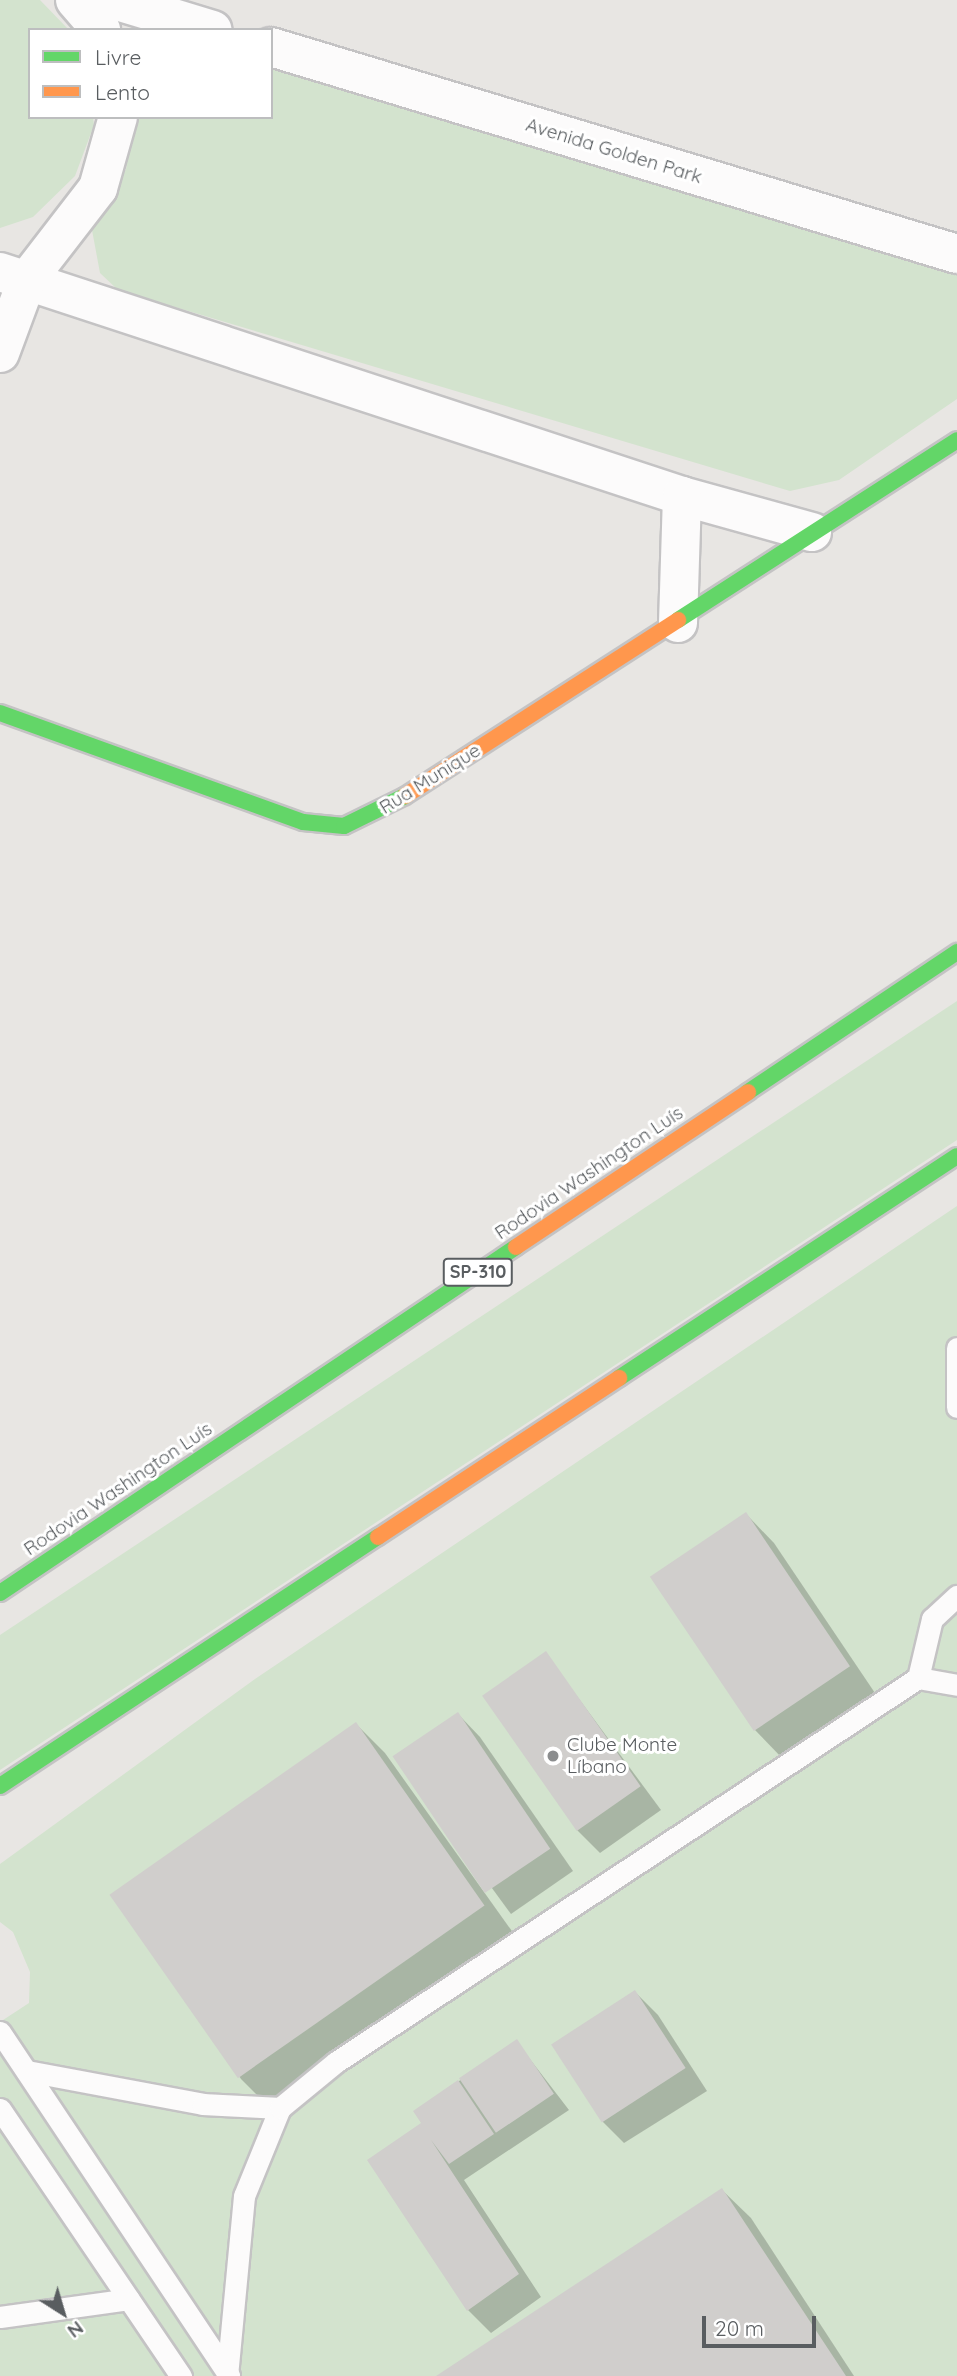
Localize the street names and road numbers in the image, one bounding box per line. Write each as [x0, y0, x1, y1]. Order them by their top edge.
street label: Avenida Golden Park [523, 113, 705, 189]
street label: Rua Munique [375, 739, 485, 819]
street label: Rodovia Washington Luís [491, 1101, 687, 1245]
road number: SP-310 [441, 1258, 515, 1287]
street label: Rodovia Washington Luís [20, 1417, 216, 1561]

